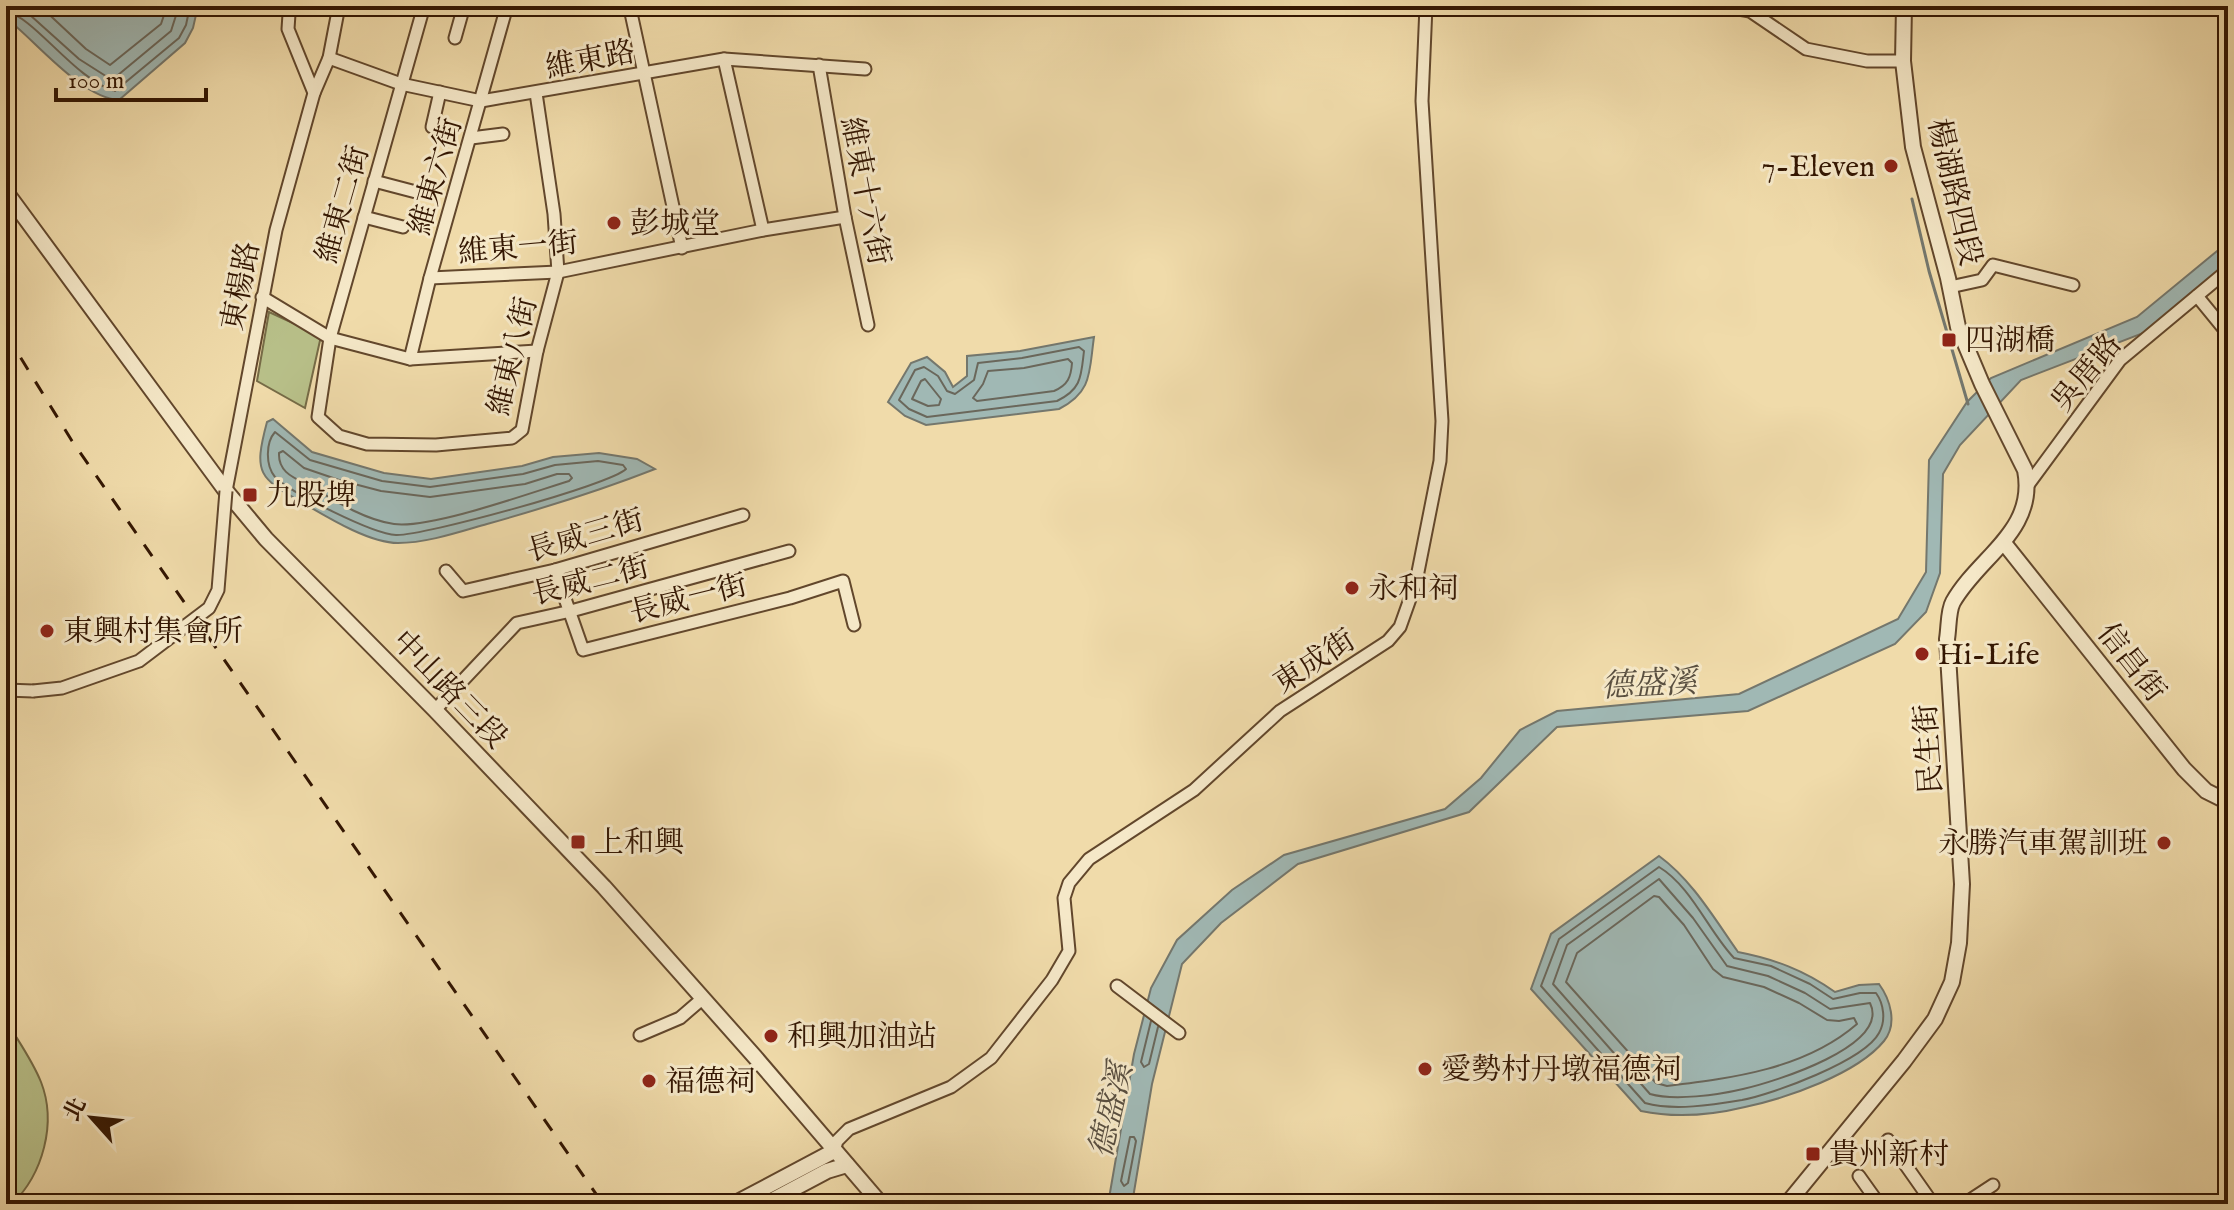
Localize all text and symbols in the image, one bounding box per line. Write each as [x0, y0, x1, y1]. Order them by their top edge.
street label: 維東路 [543, 34, 638, 88]
scale bar [56, 52, 206, 102]
text: 100 m [68, 66, 124, 97]
street label: 維東六街 [402, 114, 472, 239]
street label: 維東十六街 [831, 114, 897, 269]
street label: 楊湖路四段 [1918, 115, 1988, 270]
street label: 維東二街 [309, 142, 379, 267]
place label: 7-Eleven [1761, 149, 1875, 187]
marker: 7-Eleven [1882, 157, 1900, 175]
place label: 彭城堂 [630, 206, 720, 244]
marker: 彭城堂 [605, 214, 623, 232]
street label: 維東一街 [457, 225, 580, 273]
street label: 東楊路 [215, 239, 269, 334]
street label: 維東八街 [481, 294, 547, 419]
place label: 四湖橋 [1965, 323, 2055, 361]
street label: 吳厝路 [2044, 327, 2131, 420]
marker: 四湖橋 [1940, 331, 1958, 349]
place label: 九股埤 [266, 478, 356, 516]
marker: 九股埤 [241, 486, 259, 504]
street label: 長威三街 [523, 502, 648, 572]
street label: 長威二街 [528, 549, 653, 615]
street label: 長威一街 [626, 567, 751, 633]
place label: 永和祠 [1368, 571, 1458, 609]
marker: 永和祠 [1343, 579, 1361, 597]
place label: 東興村集會所 [63, 614, 243, 652]
street label: 信昌街 [2088, 616, 2173, 710]
marker: 東興村集會所 [38, 622, 56, 640]
street label: 東成街 [1267, 622, 1363, 703]
street label: 中山路三段 [383, 623, 514, 758]
place label: Hi-Life [1938, 637, 2040, 675]
marker: Hi-Life [1913, 645, 1931, 663]
water label: 德盛溪 [1600, 662, 1701, 708]
street label: 民生街 [1908, 703, 1952, 795]
place label: 上和興 [594, 825, 684, 863]
place label: 永勝汽車駕訓班 [1938, 826, 2148, 864]
marker: 上和興 [569, 833, 587, 851]
marker: 永勝汽車駕訓班 [2155, 834, 2173, 852]
place label: 和興加油站 [787, 1019, 937, 1057]
marker: 和興加油站 [762, 1027, 780, 1045]
place label: 愛勢村丹墩福德祠 [1441, 1052, 1681, 1090]
water label: 德盛溪 [1082, 1056, 1144, 1162]
marker: 愛勢村丹墩福德祠 [1416, 1060, 1434, 1078]
place label: 福德祠 [665, 1064, 755, 1102]
marker: 福德祠 [640, 1072, 658, 1090]
north arrow [52, 1078, 132, 1158]
text: 北 [58, 1094, 93, 1126]
place label: 貴州新村 [1829, 1137, 1949, 1175]
marker: 貴州新村 [1804, 1145, 1822, 1163]

